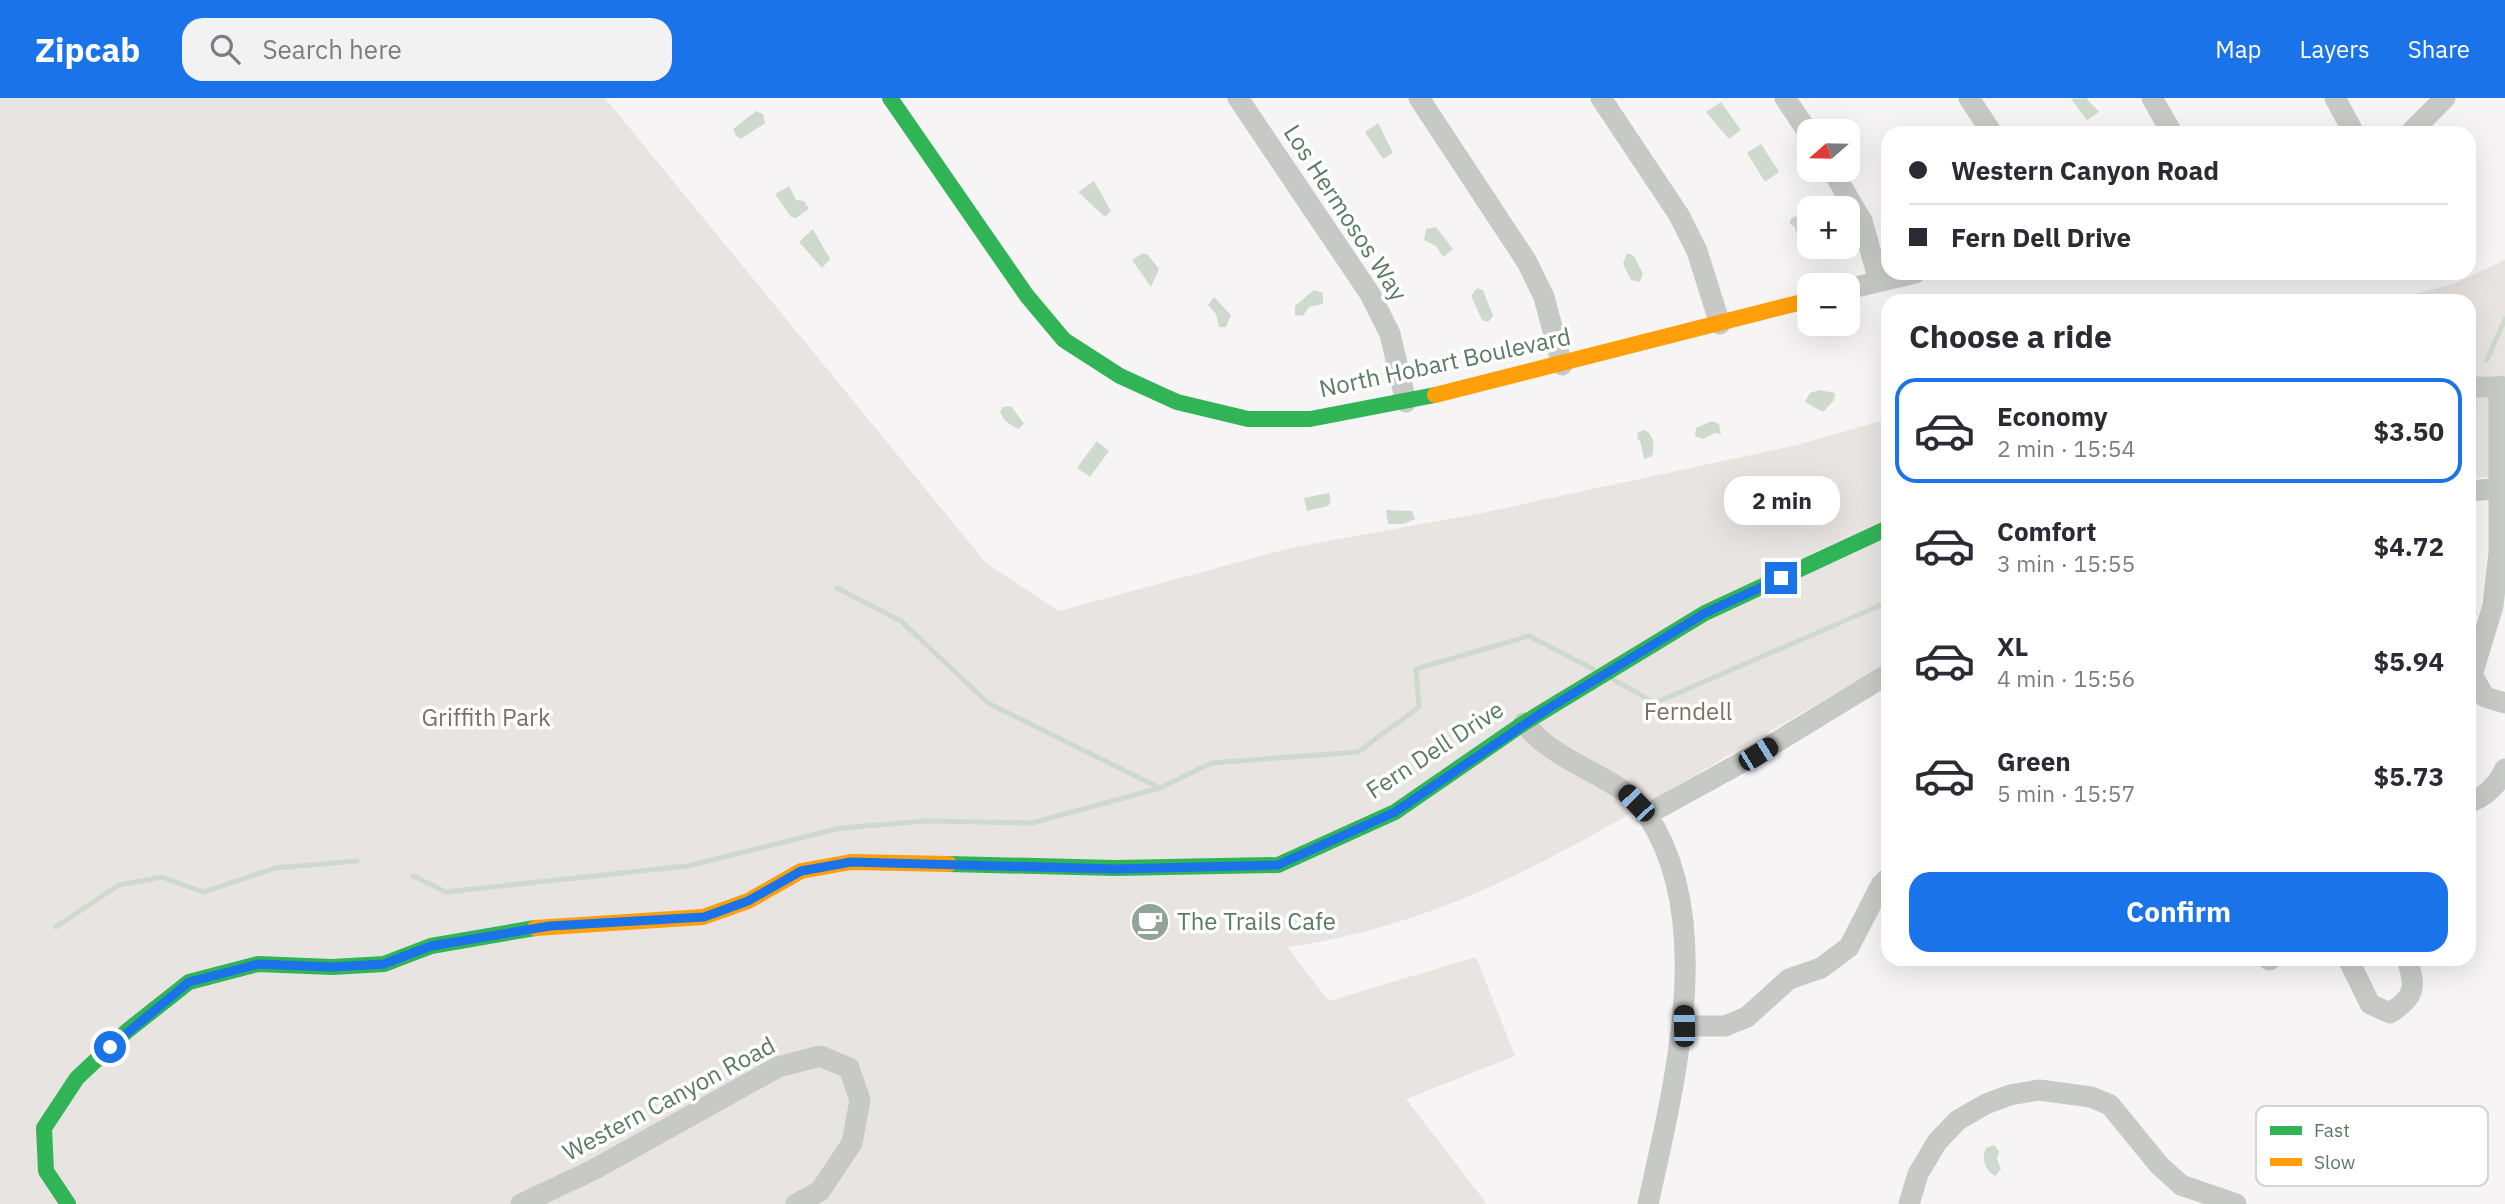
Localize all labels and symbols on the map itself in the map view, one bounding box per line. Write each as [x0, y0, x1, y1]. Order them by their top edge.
street label: Los Hermosos Way [1277, 118, 1415, 307]
north arrow [1797, 119, 1860, 182]
street label: North Hobart Boulevard [1316, 320, 1574, 404]
callout: 2 min [1723, 476, 1839, 526]
route end [1765, 562, 1797, 594]
street label: Fern Dell Drive [1360, 693, 1509, 806]
park label: Ferndell [1644, 695, 1732, 727]
park label: Griffith Park [421, 701, 551, 733]
car [1735, 734, 1782, 774]
car [1614, 781, 1659, 825]
cafe icon: The Trails Cafe [1129, 901, 1171, 943]
place label: The Trails Cafe [1177, 905, 1336, 937]
car [1674, 1005, 1695, 1047]
street label: Western Canyon Road [557, 1029, 780, 1168]
route start [94, 1031, 126, 1063]
legend [2256, 1106, 2488, 1186]
text: Fast [2314, 1118, 2350, 1142]
text: Slow [2314, 1150, 2355, 1174]

